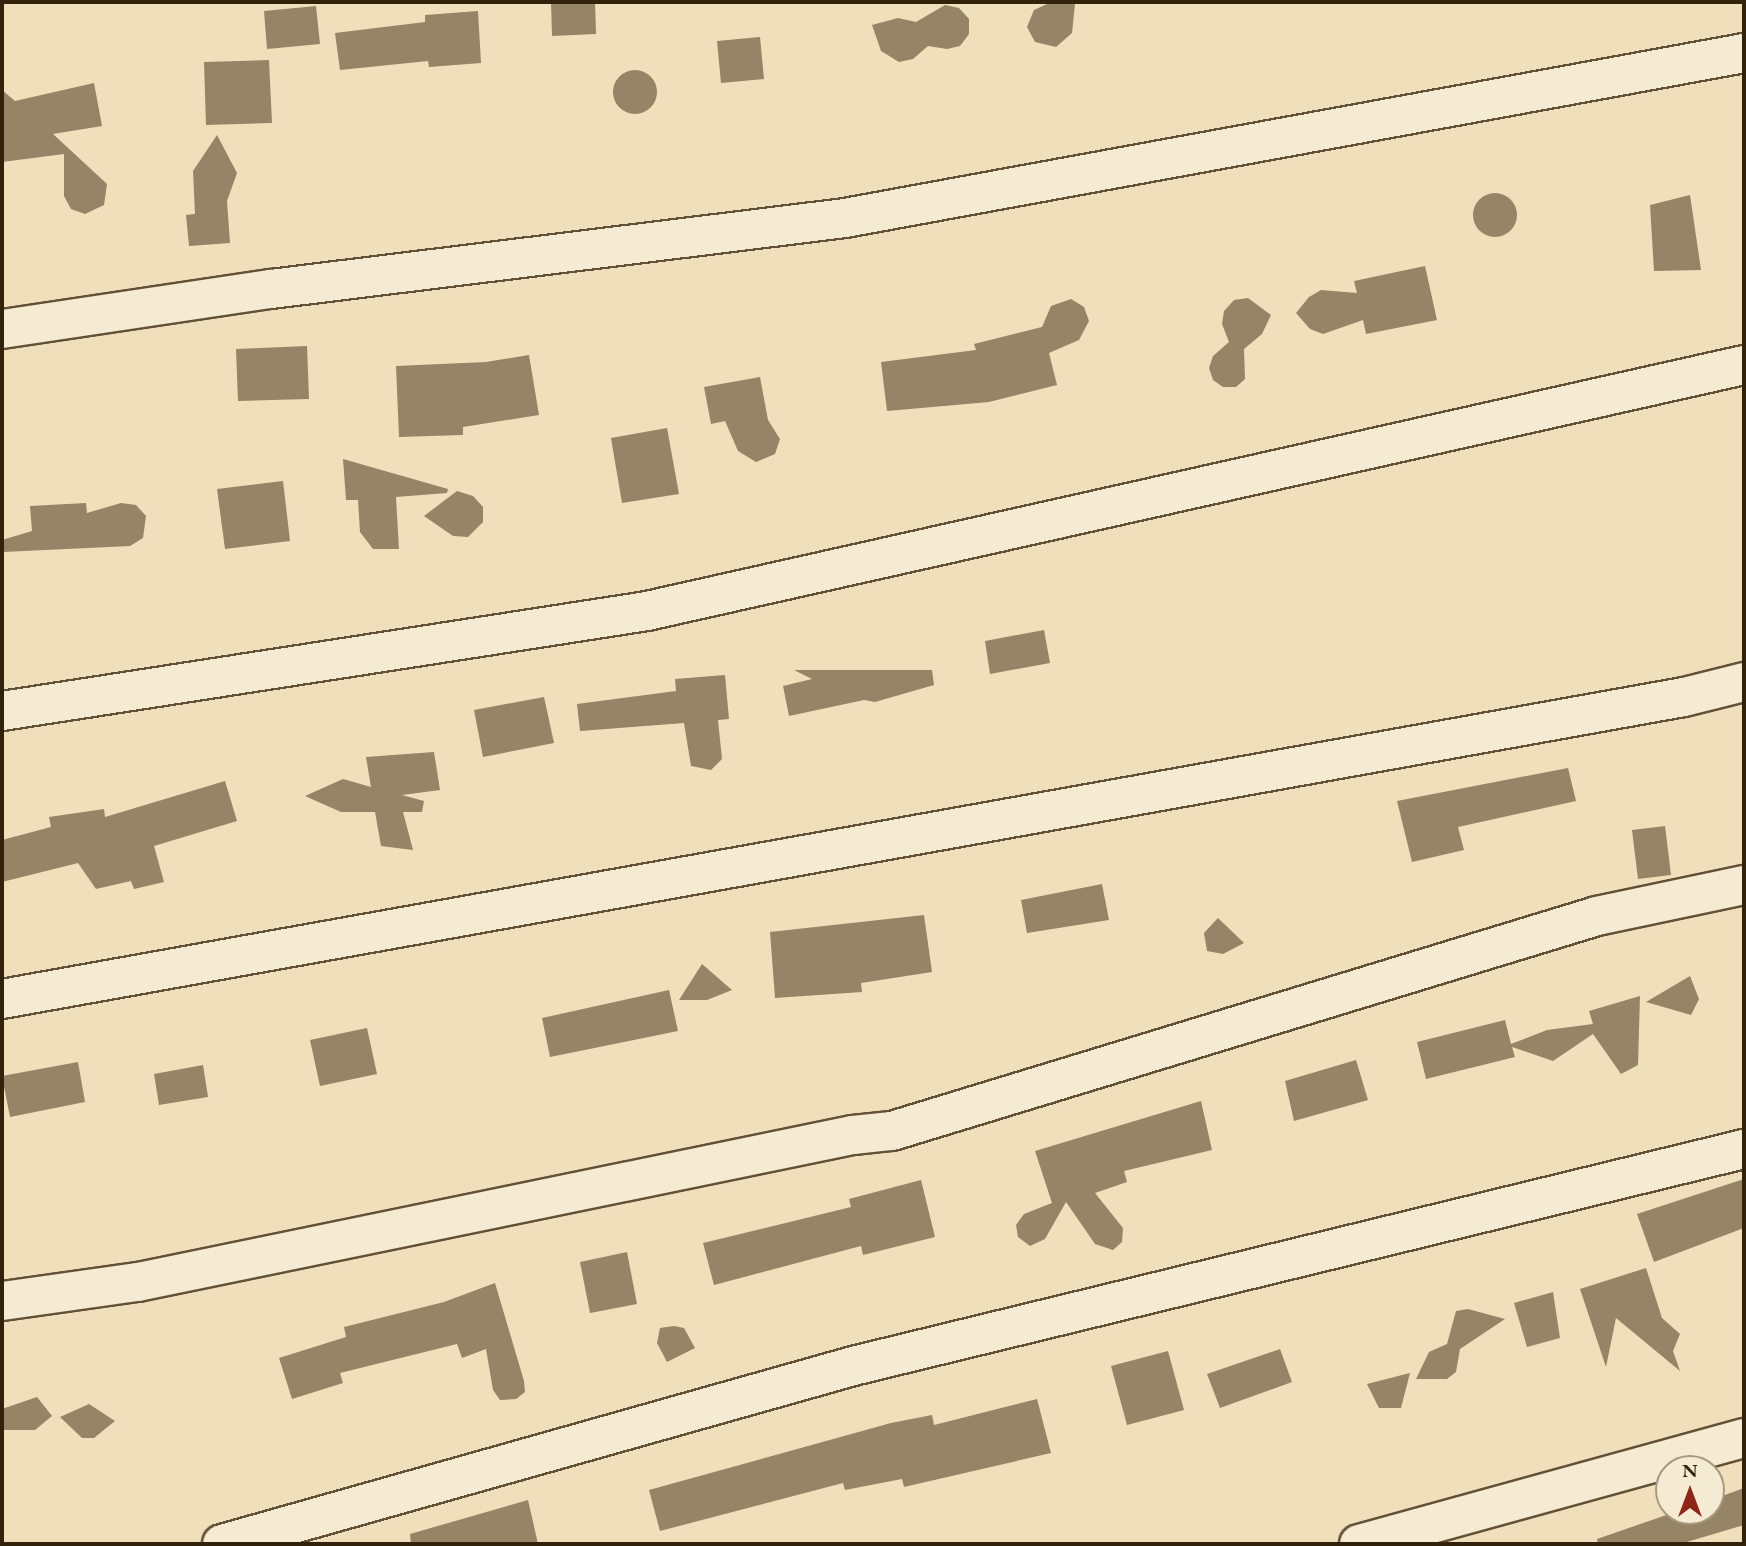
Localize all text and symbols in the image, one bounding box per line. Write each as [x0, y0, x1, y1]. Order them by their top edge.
north arrow [1655, 1455, 1725, 1525]
text: N [1682, 1458, 1698, 1483]

